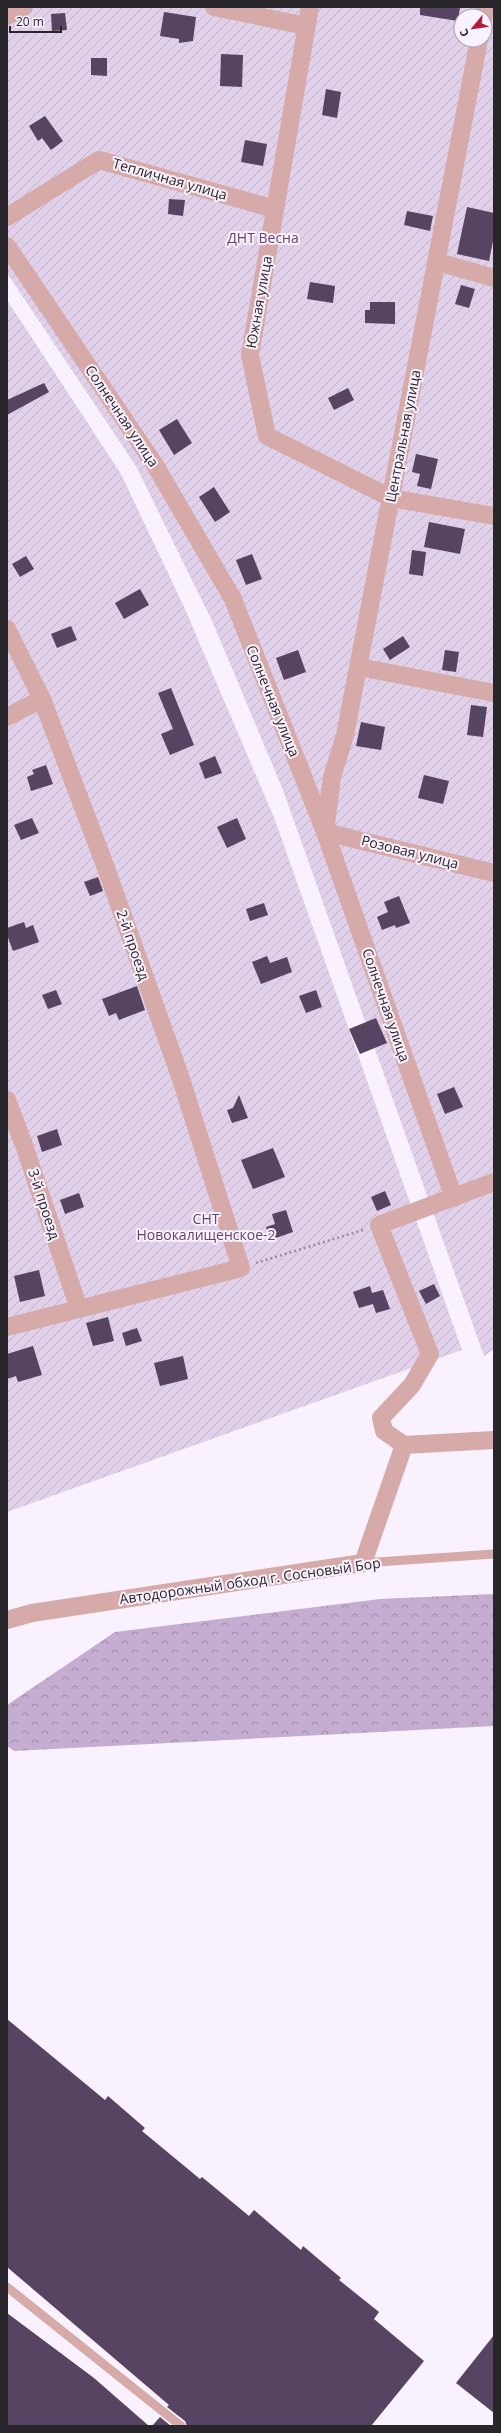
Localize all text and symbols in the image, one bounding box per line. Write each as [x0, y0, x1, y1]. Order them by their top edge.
scale bar [10, 8, 61, 34]
north arrow [453, 8, 493, 48]
text: 20 m [16, 13, 44, 30]
text: С [456, 26, 472, 40]
street label: Тепличная улица [111, 153, 230, 204]
park label: ДНТ Весна [227, 228, 299, 247]
street label: Южная улица [241, 254, 276, 350]
street label: Солнечная улица [81, 361, 164, 470]
street label: Центральная улица [380, 368, 425, 504]
street label: Солнечная улица [242, 642, 305, 760]
street label: Розовая улица [359, 830, 461, 873]
street label: 2-й проезд [113, 907, 154, 983]
street label: Солнечная улица [358, 946, 415, 1064]
street label: 3-й проезд [24, 1166, 65, 1242]
park label: СНТ Новокалищенское-2 [136, 1209, 276, 1244]
street label: Автодорожный обход г. Сосновый Бор [118, 1553, 382, 1608]

